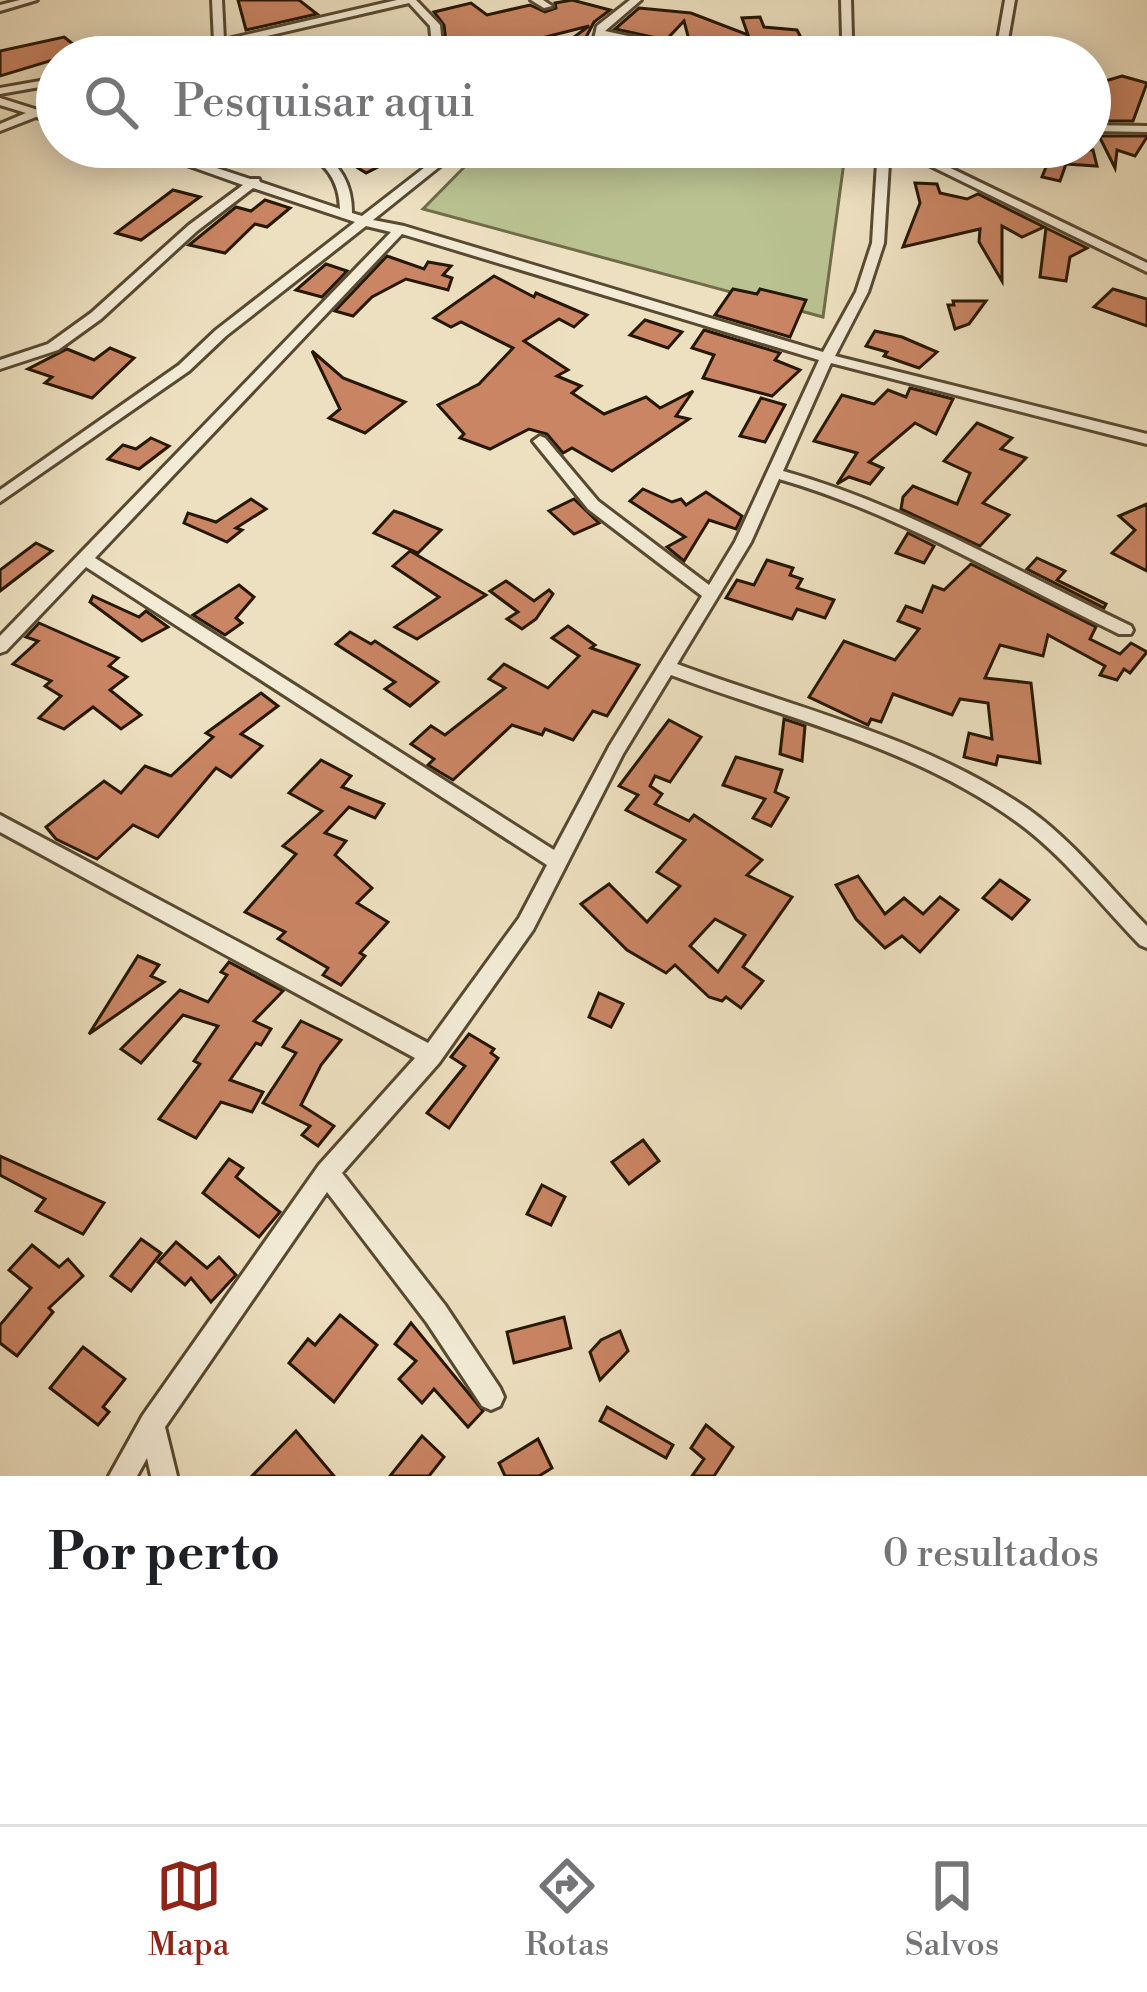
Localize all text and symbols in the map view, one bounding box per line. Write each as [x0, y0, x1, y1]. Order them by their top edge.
search box [36, 36, 1111, 168]
icon: search [78, 69, 144, 135]
text: Pesquisar aqui [174, 74, 475, 131]
text: Por perto [48, 1522, 280, 1586]
text: 0 resultados [883, 1530, 1099, 1579]
tab: Mapa [148, 1853, 229, 1966]
tab: Rotas [525, 1853, 609, 1966]
tab: Salvos [905, 1853, 999, 1966]

